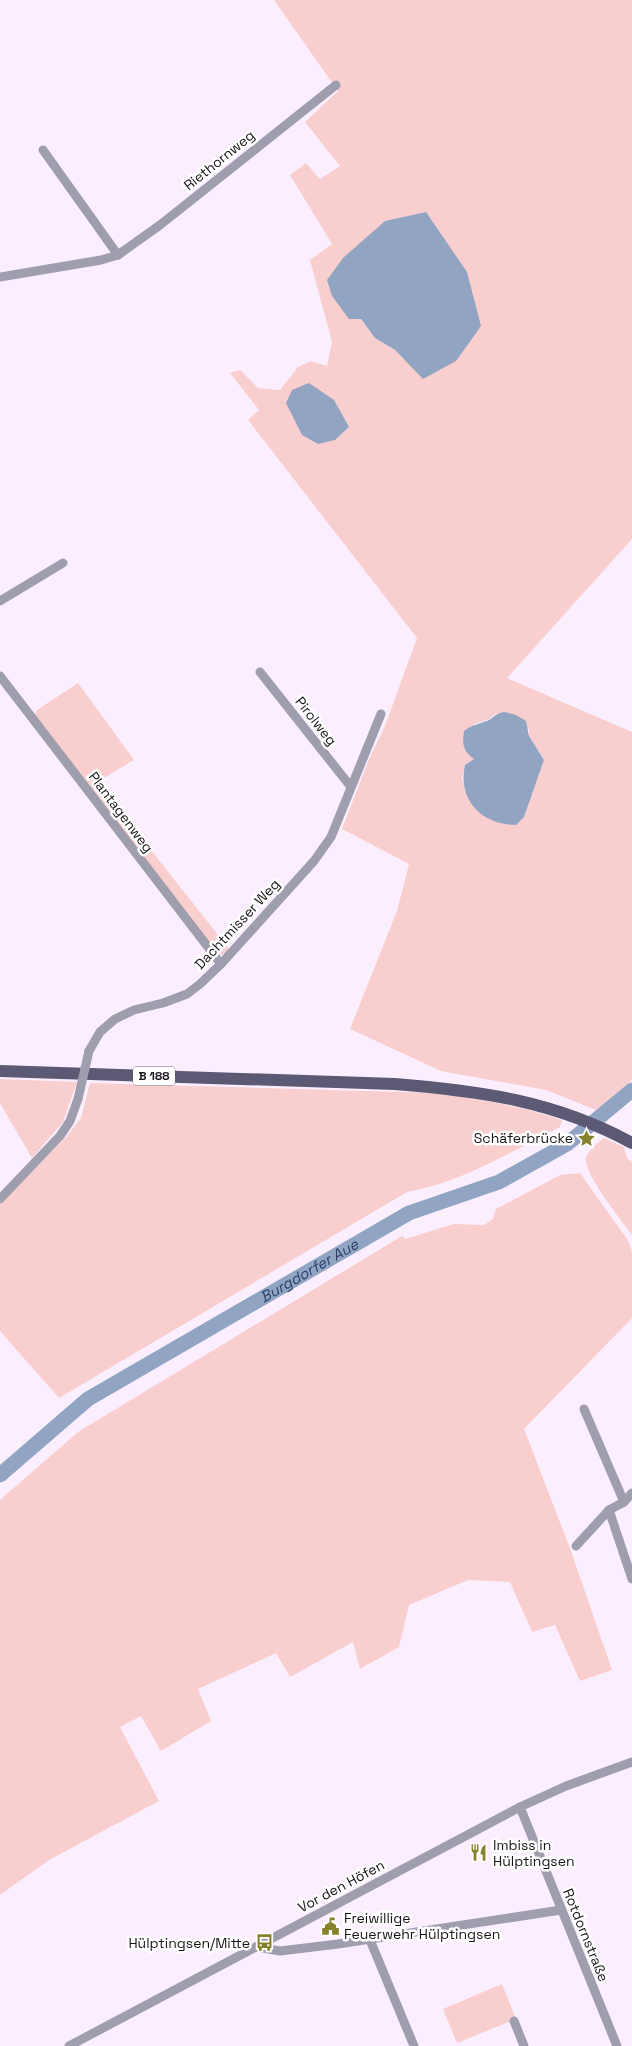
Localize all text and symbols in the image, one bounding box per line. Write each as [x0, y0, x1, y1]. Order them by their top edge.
street label: Riethornweg [180, 126, 258, 194]
street label: Pirolweg [291, 693, 341, 749]
street label: Plantagenweg [85, 768, 157, 856]
street label: Dachtmisser Weg [191, 875, 283, 973]
road number: B 188 [133, 1066, 175, 1086]
place icon: Schäferbrücke [577, 1128, 597, 1148]
place label: Schäferbrücke [474, 1129, 573, 1147]
water label: Burgdorfer Aue [256, 1234, 363, 1306]
place label: Imbiss in Hülptingsen [493, 1836, 575, 1870]
restaurant icon: Imbiss in Hülptingsen [469, 1843, 489, 1863]
street label: Vor den Höfen [295, 1856, 387, 1916]
street label: Rotdornstraße [559, 1886, 613, 1984]
place label: Freiwillige Feuerwehr Hülptingsen [344, 1909, 500, 1943]
public building icon: Freiwillige Feuerwehr Hülptingsen [320, 1916, 340, 1936]
bus stop icon: Hülptingsen/Mitte [254, 1933, 274, 1953]
place label: Hülptingsen/Mitte [128, 1934, 250, 1952]

